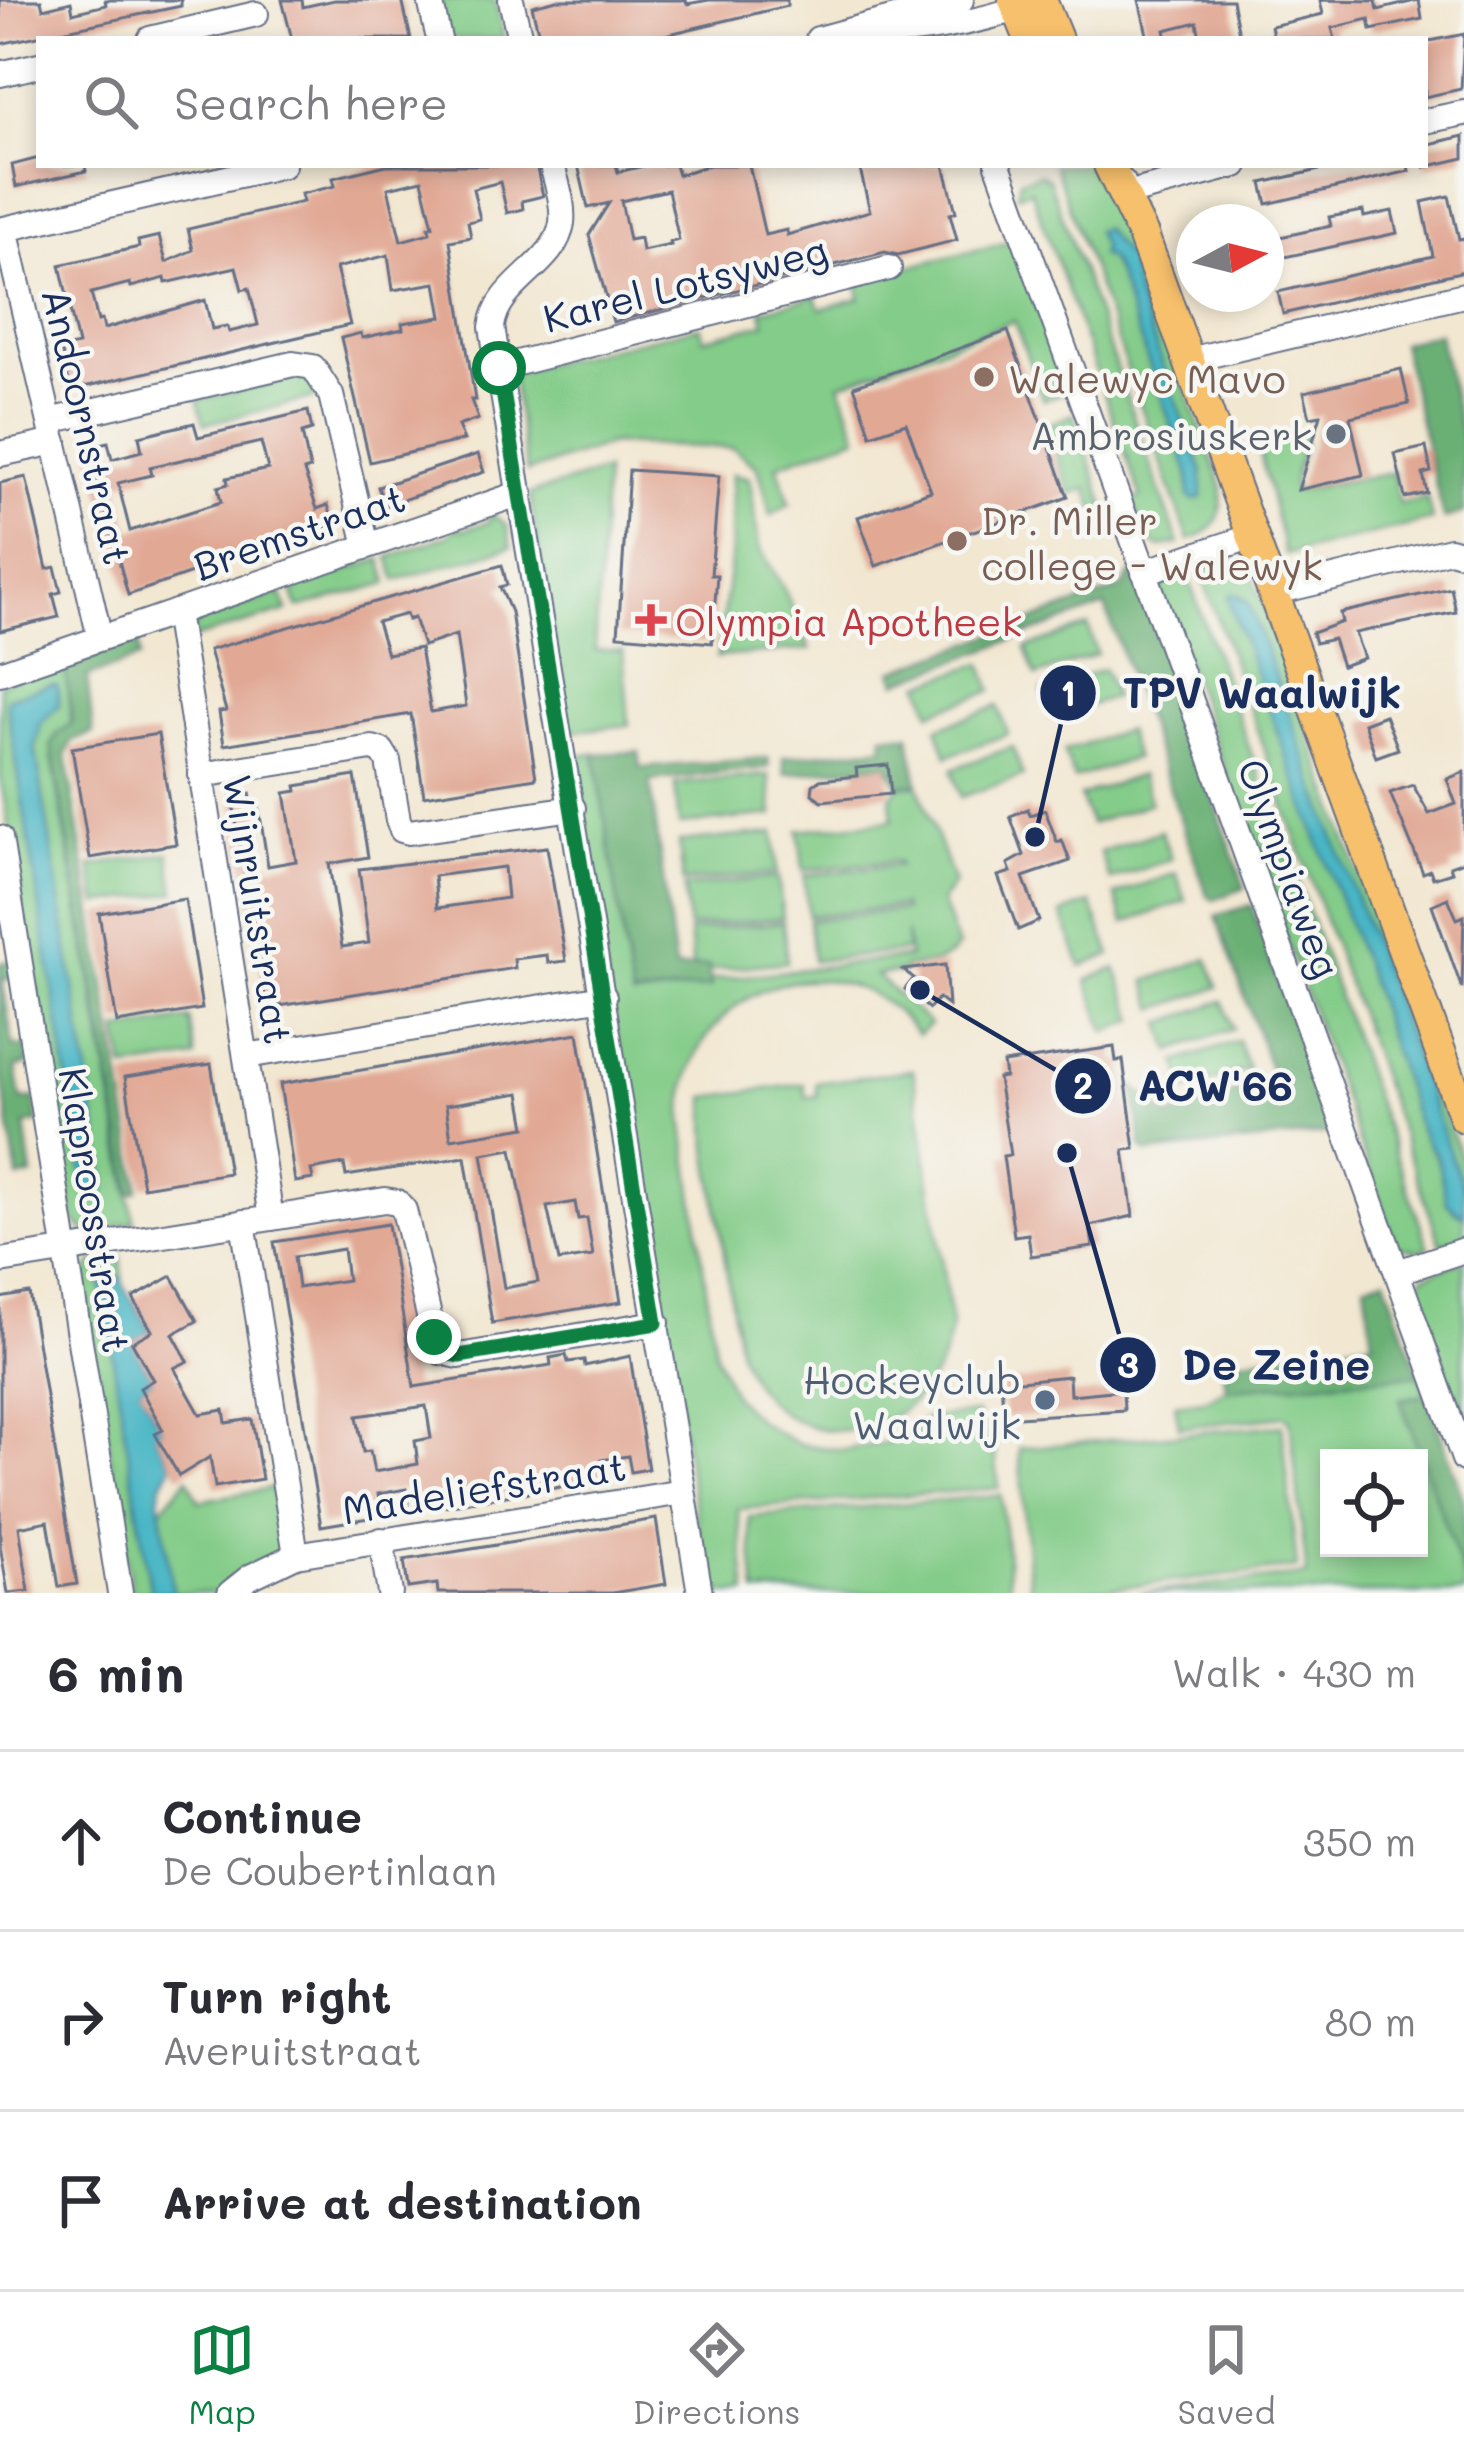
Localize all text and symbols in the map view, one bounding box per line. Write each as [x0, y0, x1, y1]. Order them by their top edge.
search box [36, 36, 1428, 168]
icon: search [78, 69, 144, 135]
text: Search here [174, 73, 448, 131]
north arrow [1176, 204, 1284, 312]
street label: Karel Lotsyweg [538, 223, 833, 344]
street label: Andoornstraat [31, 283, 145, 569]
route start [472, 341, 526, 395]
place label: Walewyc Mavo [1008, 352, 1286, 403]
marker: Walewyc Mavo [971, 364, 997, 390]
place label: Ambrosiuskerk [1030, 409, 1312, 460]
marker: Ambrosiuskerk [1323, 421, 1349, 447]
street label: Bremstraat [186, 471, 412, 591]
place label: Dr. Miller college - Walewyk [981, 494, 1323, 591]
marker: Dr. Miller college - Walewyk [944, 528, 970, 554]
place label: Olympia Apotheek [675, 595, 1022, 646]
marker: Olympia Apotheek [638, 607, 664, 633]
callout: TPV Waalwijk [1038, 654, 1425, 732]
text: TPV Waalwijk [1123, 664, 1401, 719]
text: 1 [1060, 668, 1076, 715]
street label: Olympiaweg [1226, 751, 1353, 985]
street label: Wijnruitstraat [213, 771, 305, 1047]
callout: ACW'66 [1053, 1047, 1317, 1125]
text: ACW'66 [1137, 1057, 1293, 1112]
text: 2 [1073, 1061, 1093, 1108]
street label: Klaproosstraat [48, 1064, 144, 1356]
route end [407, 1310, 461, 1364]
callout: De Zeine [1098, 1326, 1394, 1404]
text: De Zeine [1182, 1336, 1370, 1391]
text: 3 [1117, 1340, 1139, 1387]
place label: Hockeyclub Waalwijk [803, 1353, 1021, 1449]
marker: Hockeyclub Waalwijk [1032, 1387, 1058, 1413]
street label: Madeliefstraat [338, 1439, 630, 1535]
map controls [1320, 1449, 1428, 1557]
button: locate [1320, 1449, 1428, 1557]
text: 6 min [48, 1638, 184, 1705]
text: Walk · 430 m [1172, 1646, 1416, 1697]
text: Continue [162, 1786, 362, 1844]
icon: ahead [48, 1808, 114, 1874]
text: 350 m [1303, 1815, 1416, 1866]
text: De Coubertinlaan [162, 1844, 497, 1895]
text: Turn right [162, 1966, 391, 2024]
icon: right [48, 1988, 114, 2054]
text: 80 m [1325, 1995, 1416, 2046]
text: Averuitstraat [162, 2024, 421, 2075]
icon: arrive [48, 2168, 114, 2234]
text: Arrive at destination [162, 2172, 642, 2230]
tab: Map [189, 2317, 256, 2432]
tab: Directions [633, 2317, 800, 2432]
tab: Saved [1178, 2317, 1275, 2432]

